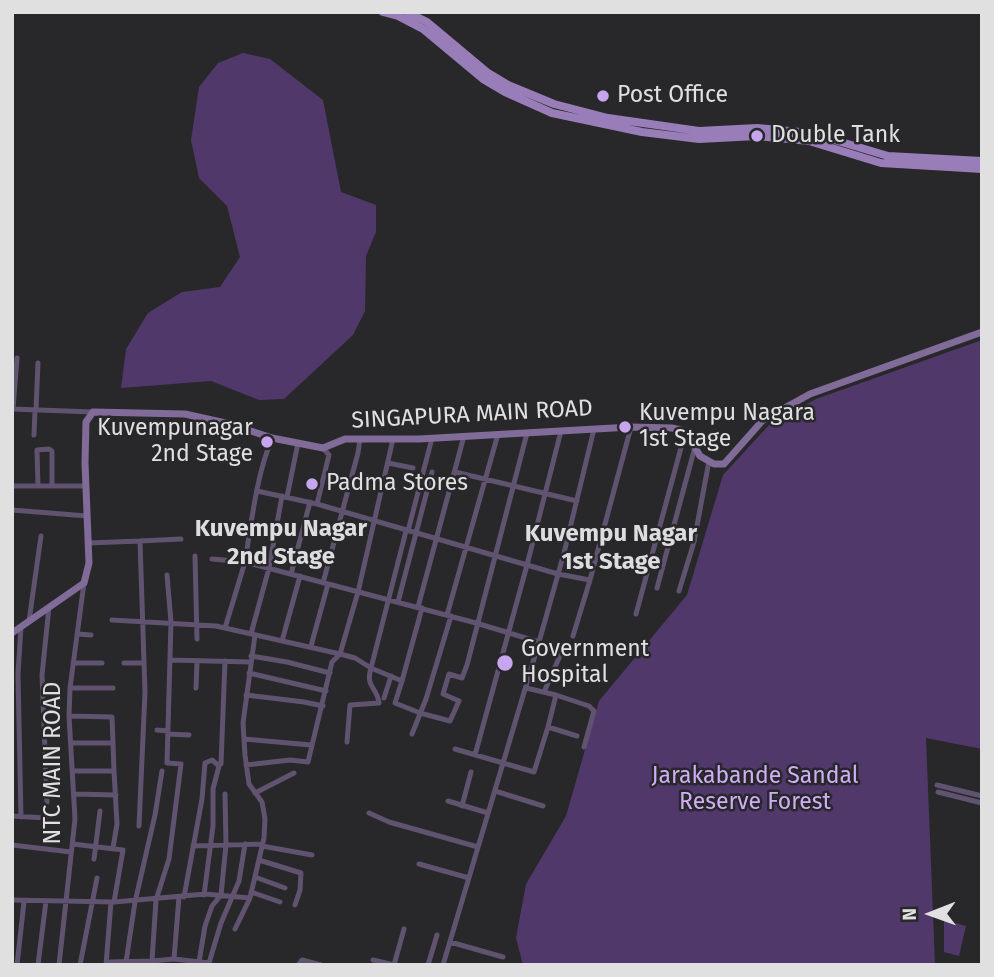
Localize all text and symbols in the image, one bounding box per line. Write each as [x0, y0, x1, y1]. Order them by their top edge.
place label: Post Office [617, 82, 728, 110]
marker: Post Office [595, 88, 611, 104]
place label: Double Tank [771, 122, 900, 150]
marker: Double Tank [749, 128, 765, 144]
street label: SINGAPURA MAIN ROAD [351, 395, 593, 435]
place label: Kuvempu Nagara 1st Stage [639, 400, 815, 454]
place label: Kuvempunagar 2nd Stage [97, 415, 253, 469]
marker: Kuvempu Nagara 1st Stage [617, 419, 633, 435]
marker: Kuvempunagar 2nd Stage [259, 434, 275, 450]
place label: Padma Stores [326, 470, 468, 498]
marker: Padma Stores [304, 476, 320, 492]
district label: Kuvempu Nagar 2nd Stage [195, 515, 367, 571]
district label: Kuvempu Nagar 1st Stage [525, 520, 697, 576]
place label: Government Hospital [521, 636, 649, 690]
marker: Government Hospital [495, 653, 515, 673]
street label: NTC MAIN ROAD [40, 682, 68, 844]
park label: Jarakabande Sandal Reserve Forest [651, 763, 859, 817]
north arrow [896, 879, 966, 949]
text: N [898, 908, 921, 921]

